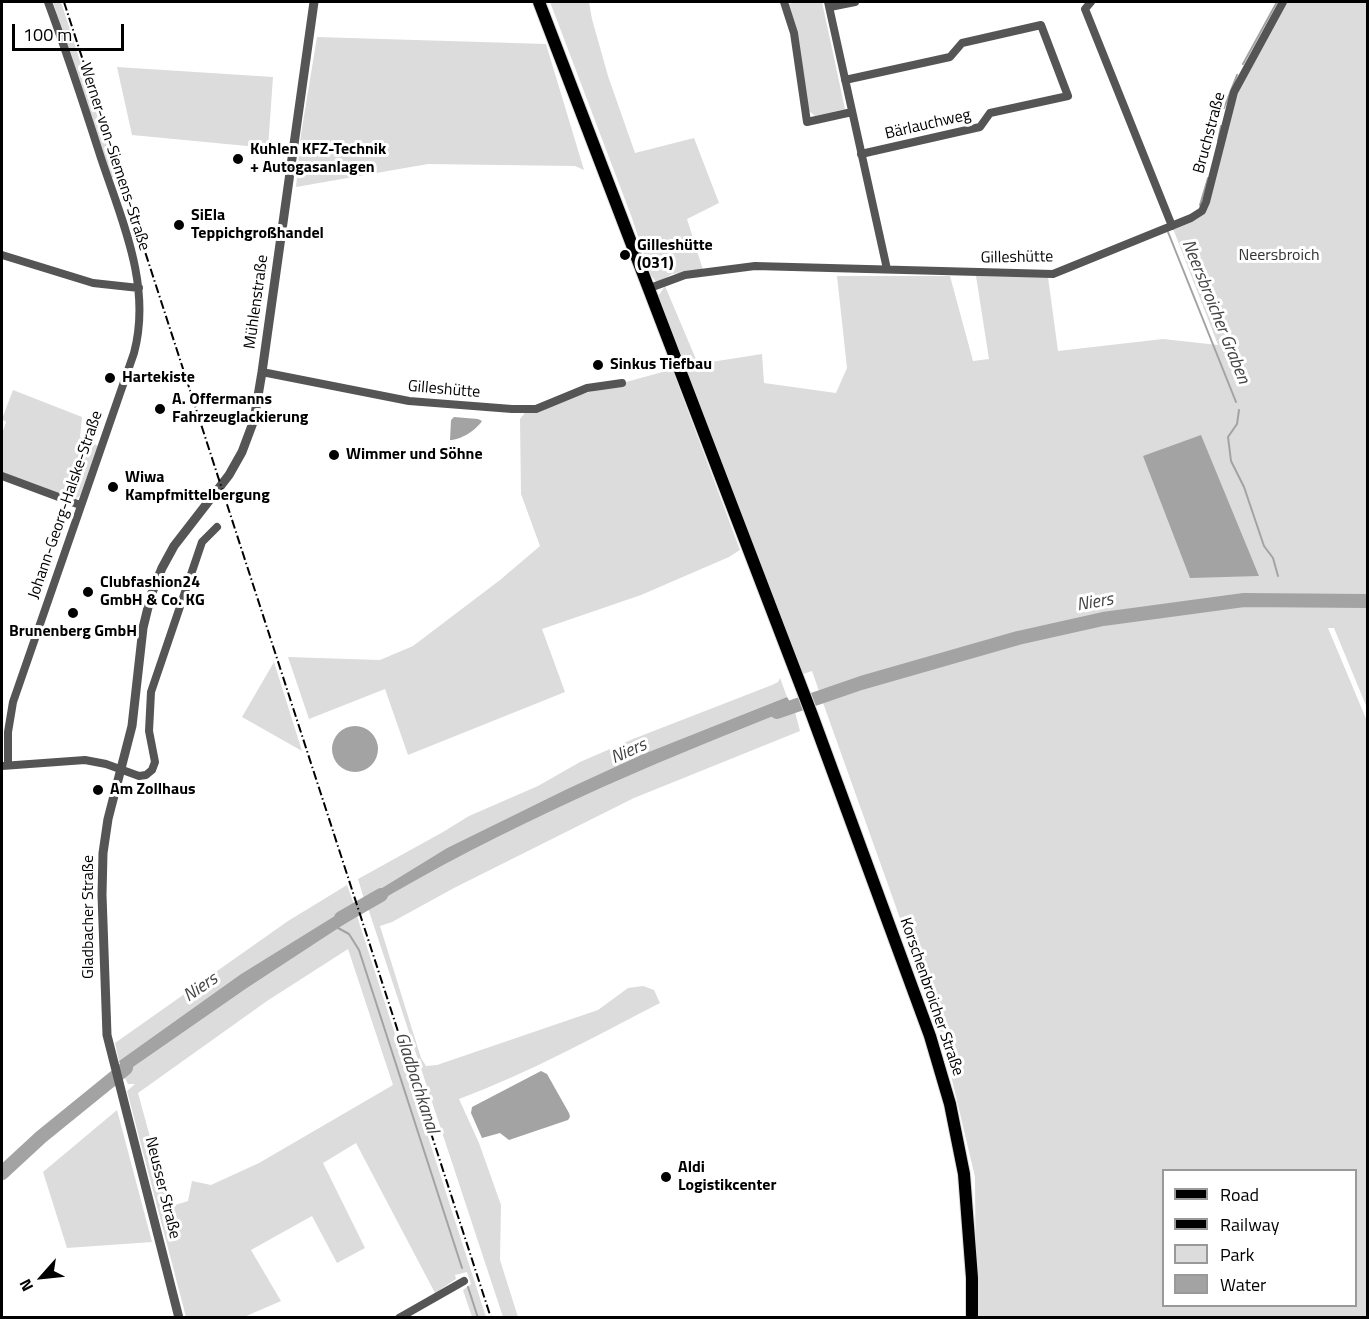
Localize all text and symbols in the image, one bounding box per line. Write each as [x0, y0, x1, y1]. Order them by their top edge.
scale bar [15, 12, 128, 50]
text: 100 m [23, 21, 72, 48]
street label: Werner-von-Siemens-Straße [75, 61, 153, 253]
street label: Bruchstraße [1190, 90, 1230, 176]
street label: Bärlauchweg [883, 106, 973, 144]
place label: Kuhlen KFZ-Technik + Autogasanlagen [250, 140, 386, 178]
marker: Kuhlen KFZ-Technik + Autogasanlagen [231, 152, 245, 166]
place label: SiEla Teppichgroßhandel [191, 206, 324, 244]
marker: SiEla Teppichgroßhandel [172, 218, 186, 232]
place label: Gilleshütte (031) [637, 236, 713, 274]
water label: Neersbroicher Graben [1176, 237, 1254, 387]
park label: Neersbroich [1238, 246, 1320, 266]
marker: Gilleshütte (031) [618, 248, 632, 262]
street label: Gilleshütte [981, 248, 1053, 268]
street label: Mühlenstraße [241, 254, 273, 350]
place label: Sinkus Tiefbau [610, 355, 712, 375]
marker: Sinkus Tiefbau [591, 358, 605, 372]
place label: Hartekiste [122, 368, 195, 388]
marker: Hartekiste [103, 371, 117, 385]
street label: Gilleshütte [407, 377, 481, 403]
place label: A. Offermanns Fahrzeuglackierung [172, 390, 308, 428]
marker: A. Offermanns Fahrzeuglackierung [153, 402, 167, 416]
street label: Johann-Georg-Halske-Straße [25, 408, 107, 602]
place label: Wimmer und Söhne [346, 445, 483, 465]
marker: Wimmer und Söhne [327, 448, 341, 462]
place label: Wiwa Kampfmittelbergung [125, 468, 270, 506]
marker: Wiwa Kampfmittelbergung [106, 480, 120, 494]
place label: Clubfashion24 GmbH & Co. KG [100, 573, 205, 611]
marker: Clubfashion24 GmbH & Co. KG [81, 585, 95, 599]
water label: Niers [1075, 589, 1115, 617]
marker: Brunenberg GmbH [66, 606, 80, 620]
place label: Brunenberg GmbH [9, 622, 137, 642]
water label: Niers [608, 735, 650, 769]
place label: Am Zollhaus [110, 780, 196, 800]
marker: Am Zollhaus [91, 783, 105, 797]
street label: Gladbacher Straße [79, 855, 99, 979]
street label: Korschenbroicher Straße [895, 915, 967, 1079]
water label: Niers [180, 969, 222, 1007]
water label: Gladbachkanal [390, 1030, 442, 1136]
street label: Neusser Straße [140, 1135, 184, 1241]
place label: Aldi Logistikcenter [678, 1158, 776, 1196]
legend [1162, 1169, 1357, 1307]
marker: Aldi Logistikcenter [659, 1170, 673, 1184]
text: Road [1220, 1181, 1259, 1208]
text: Railway [1220, 1211, 1279, 1238]
text: Park [1220, 1241, 1254, 1268]
north arrow [12, 1247, 72, 1307]
text: Water [1220, 1271, 1266, 1298]
text: N [13, 1275, 39, 1296]

